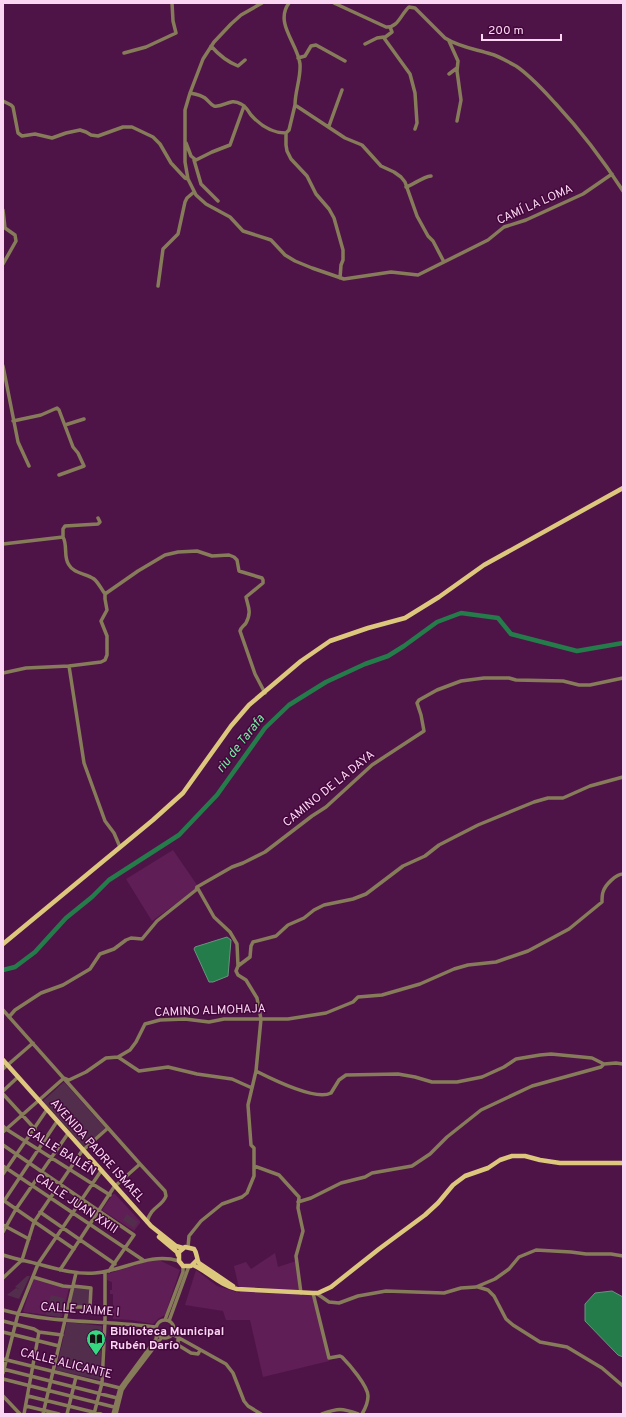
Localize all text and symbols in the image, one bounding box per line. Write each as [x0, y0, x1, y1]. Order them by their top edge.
scale bar [482, 16, 561, 42]
text: 200 m [488, 23, 524, 39]
street label: CAMÍ LA LOMA [494, 181, 576, 229]
water label: riu de Tarafa [213, 711, 269, 776]
street label: CAMINO DE LA DAYA [280, 747, 378, 831]
street label: CAMINO ALMOHAJA [154, 1001, 266, 1021]
street label: AVENIDA PADRE ISMAEL [46, 1096, 148, 1206]
street label: CALLE BAILÉN [23, 1124, 99, 1180]
street label: CALLE JUAN XXIII [31, 1170, 121, 1238]
street label: CALLE JAIME I [40, 1299, 120, 1321]
place label: Biblioteca Municipal Rubén Darío [110, 1324, 224, 1354]
library icon: Biblioteca Municipal Rubén Darío [85, 1328, 107, 1356]
street label: CALLE ALICANTE [18, 1345, 114, 1383]

